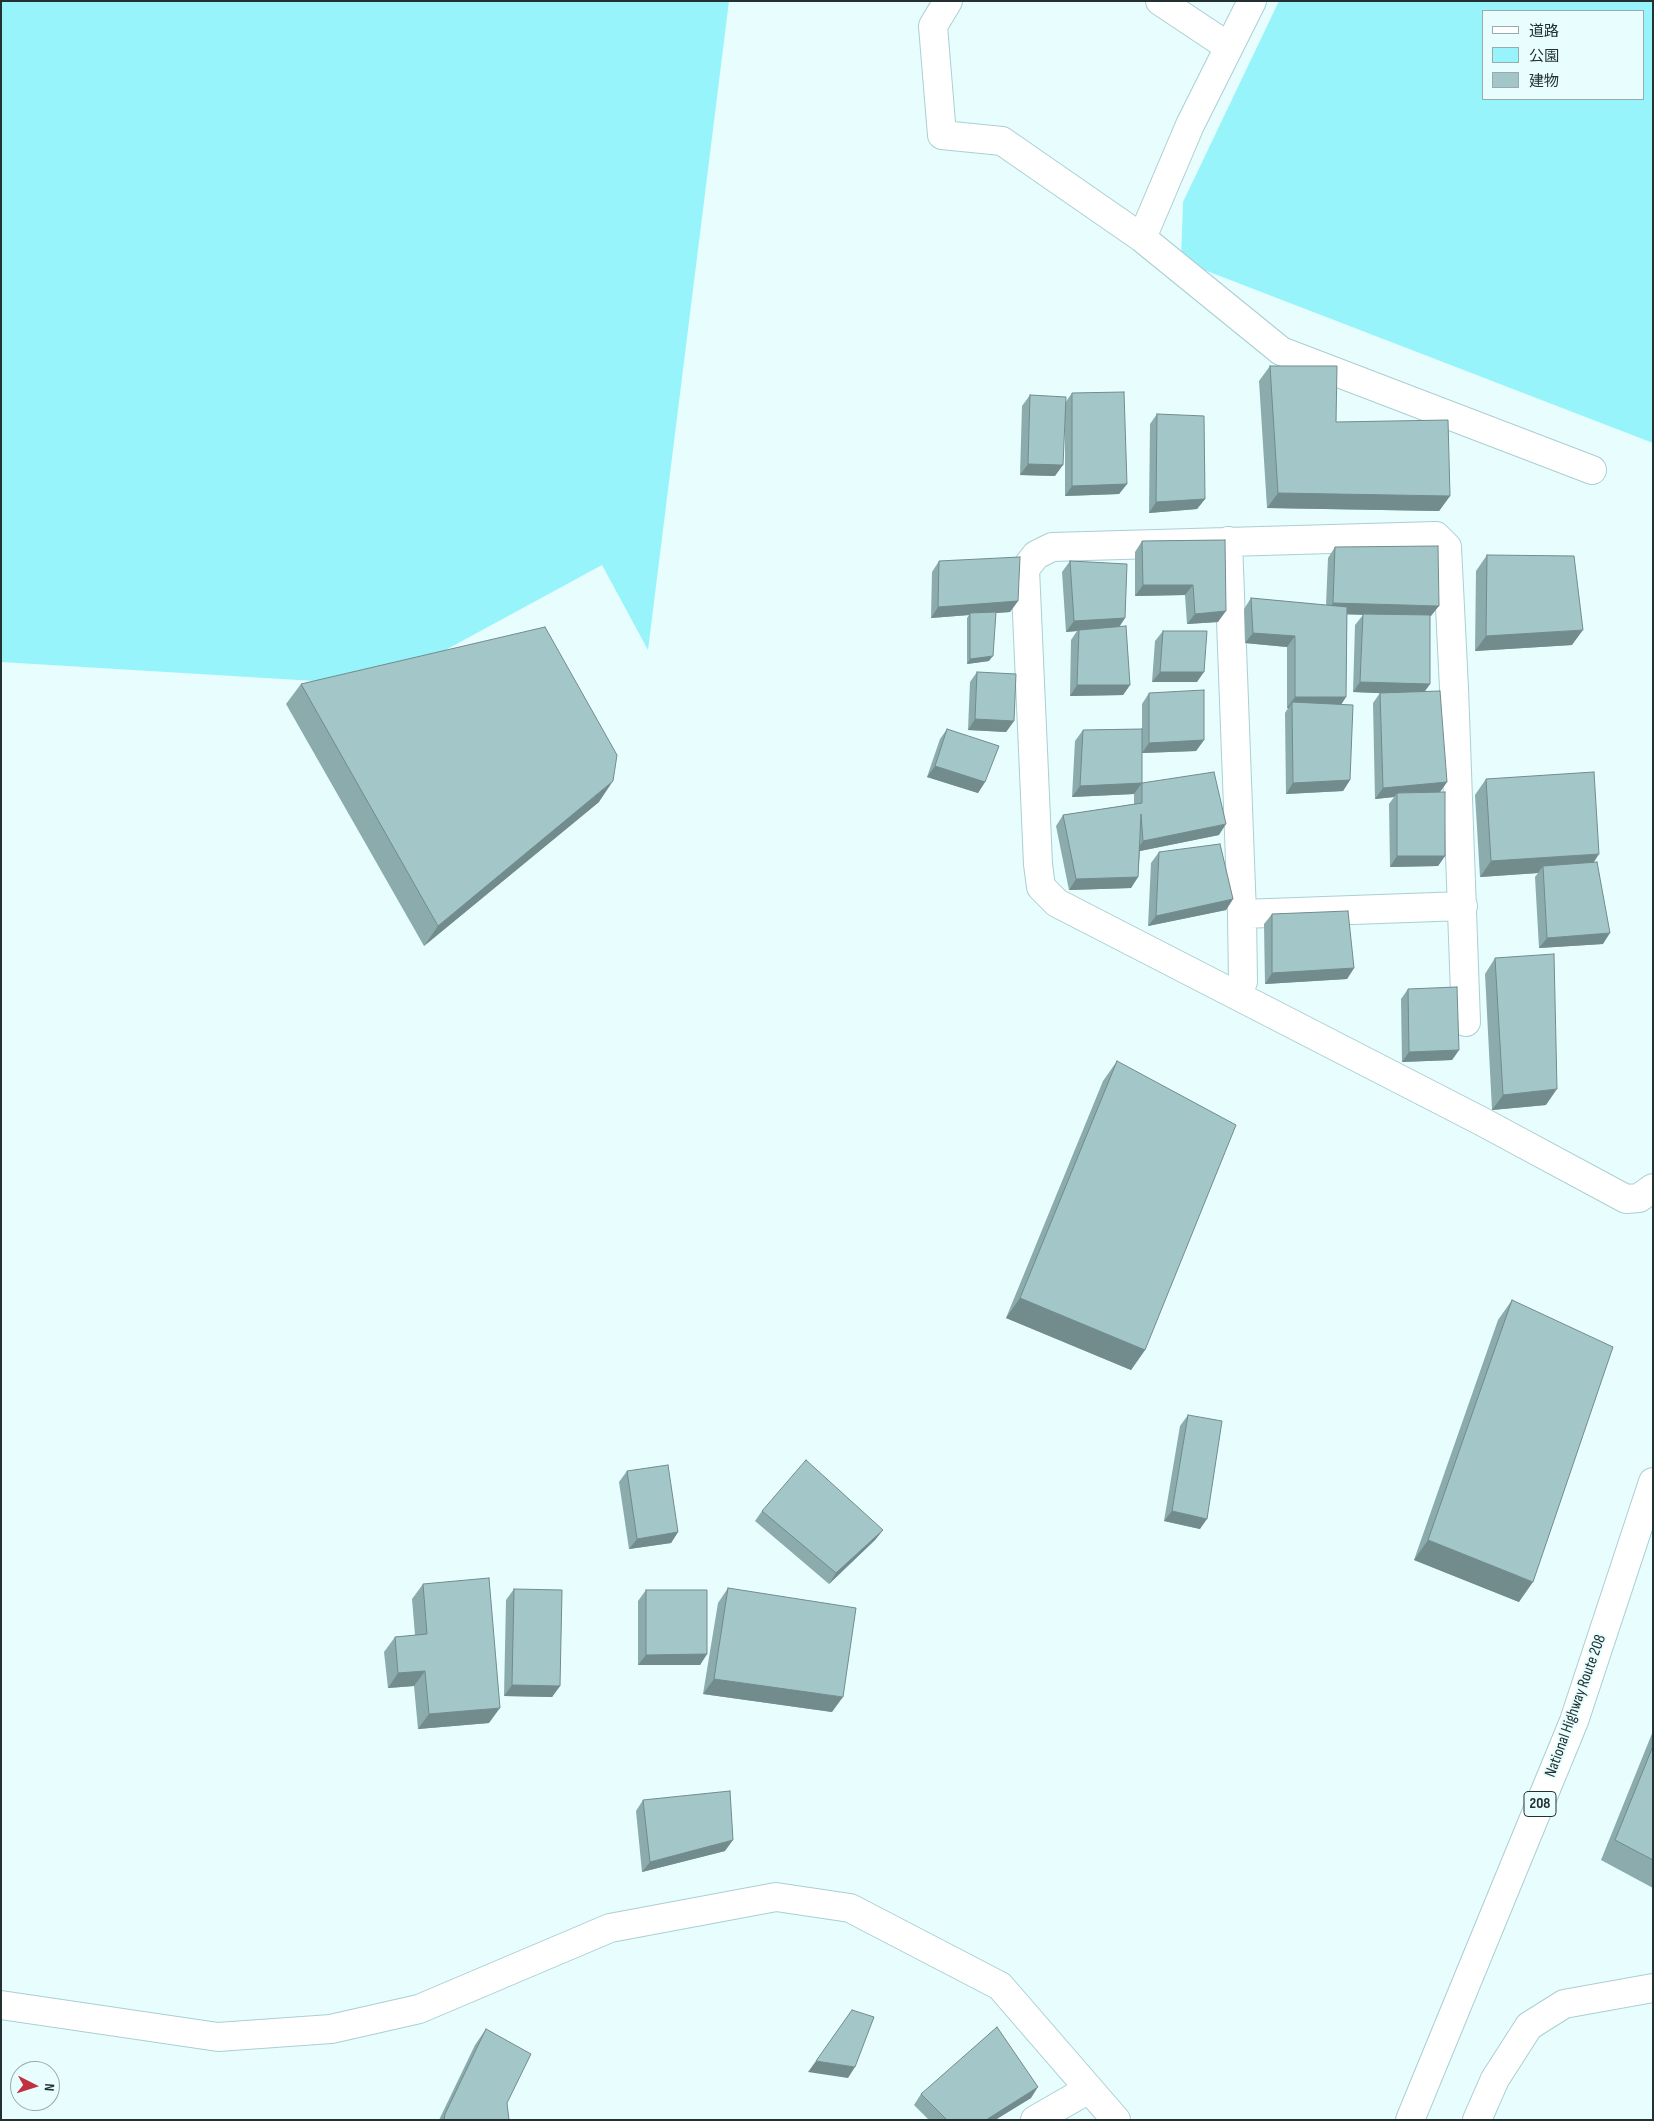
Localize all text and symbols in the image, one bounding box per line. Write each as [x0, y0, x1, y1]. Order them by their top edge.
legend [1482, 10, 1644, 100]
text: 道路 [1529, 22, 1559, 41]
text: 公園 [1529, 47, 1559, 66]
text: 建物 [1529, 72, 1559, 91]
street label: National Highway Route 208 [1541, 1632, 1611, 1780]
road number: 208 [1524, 1792, 1556, 1816]
north arrow [10, 2061, 60, 2111]
text: N [41, 2083, 58, 2092]

